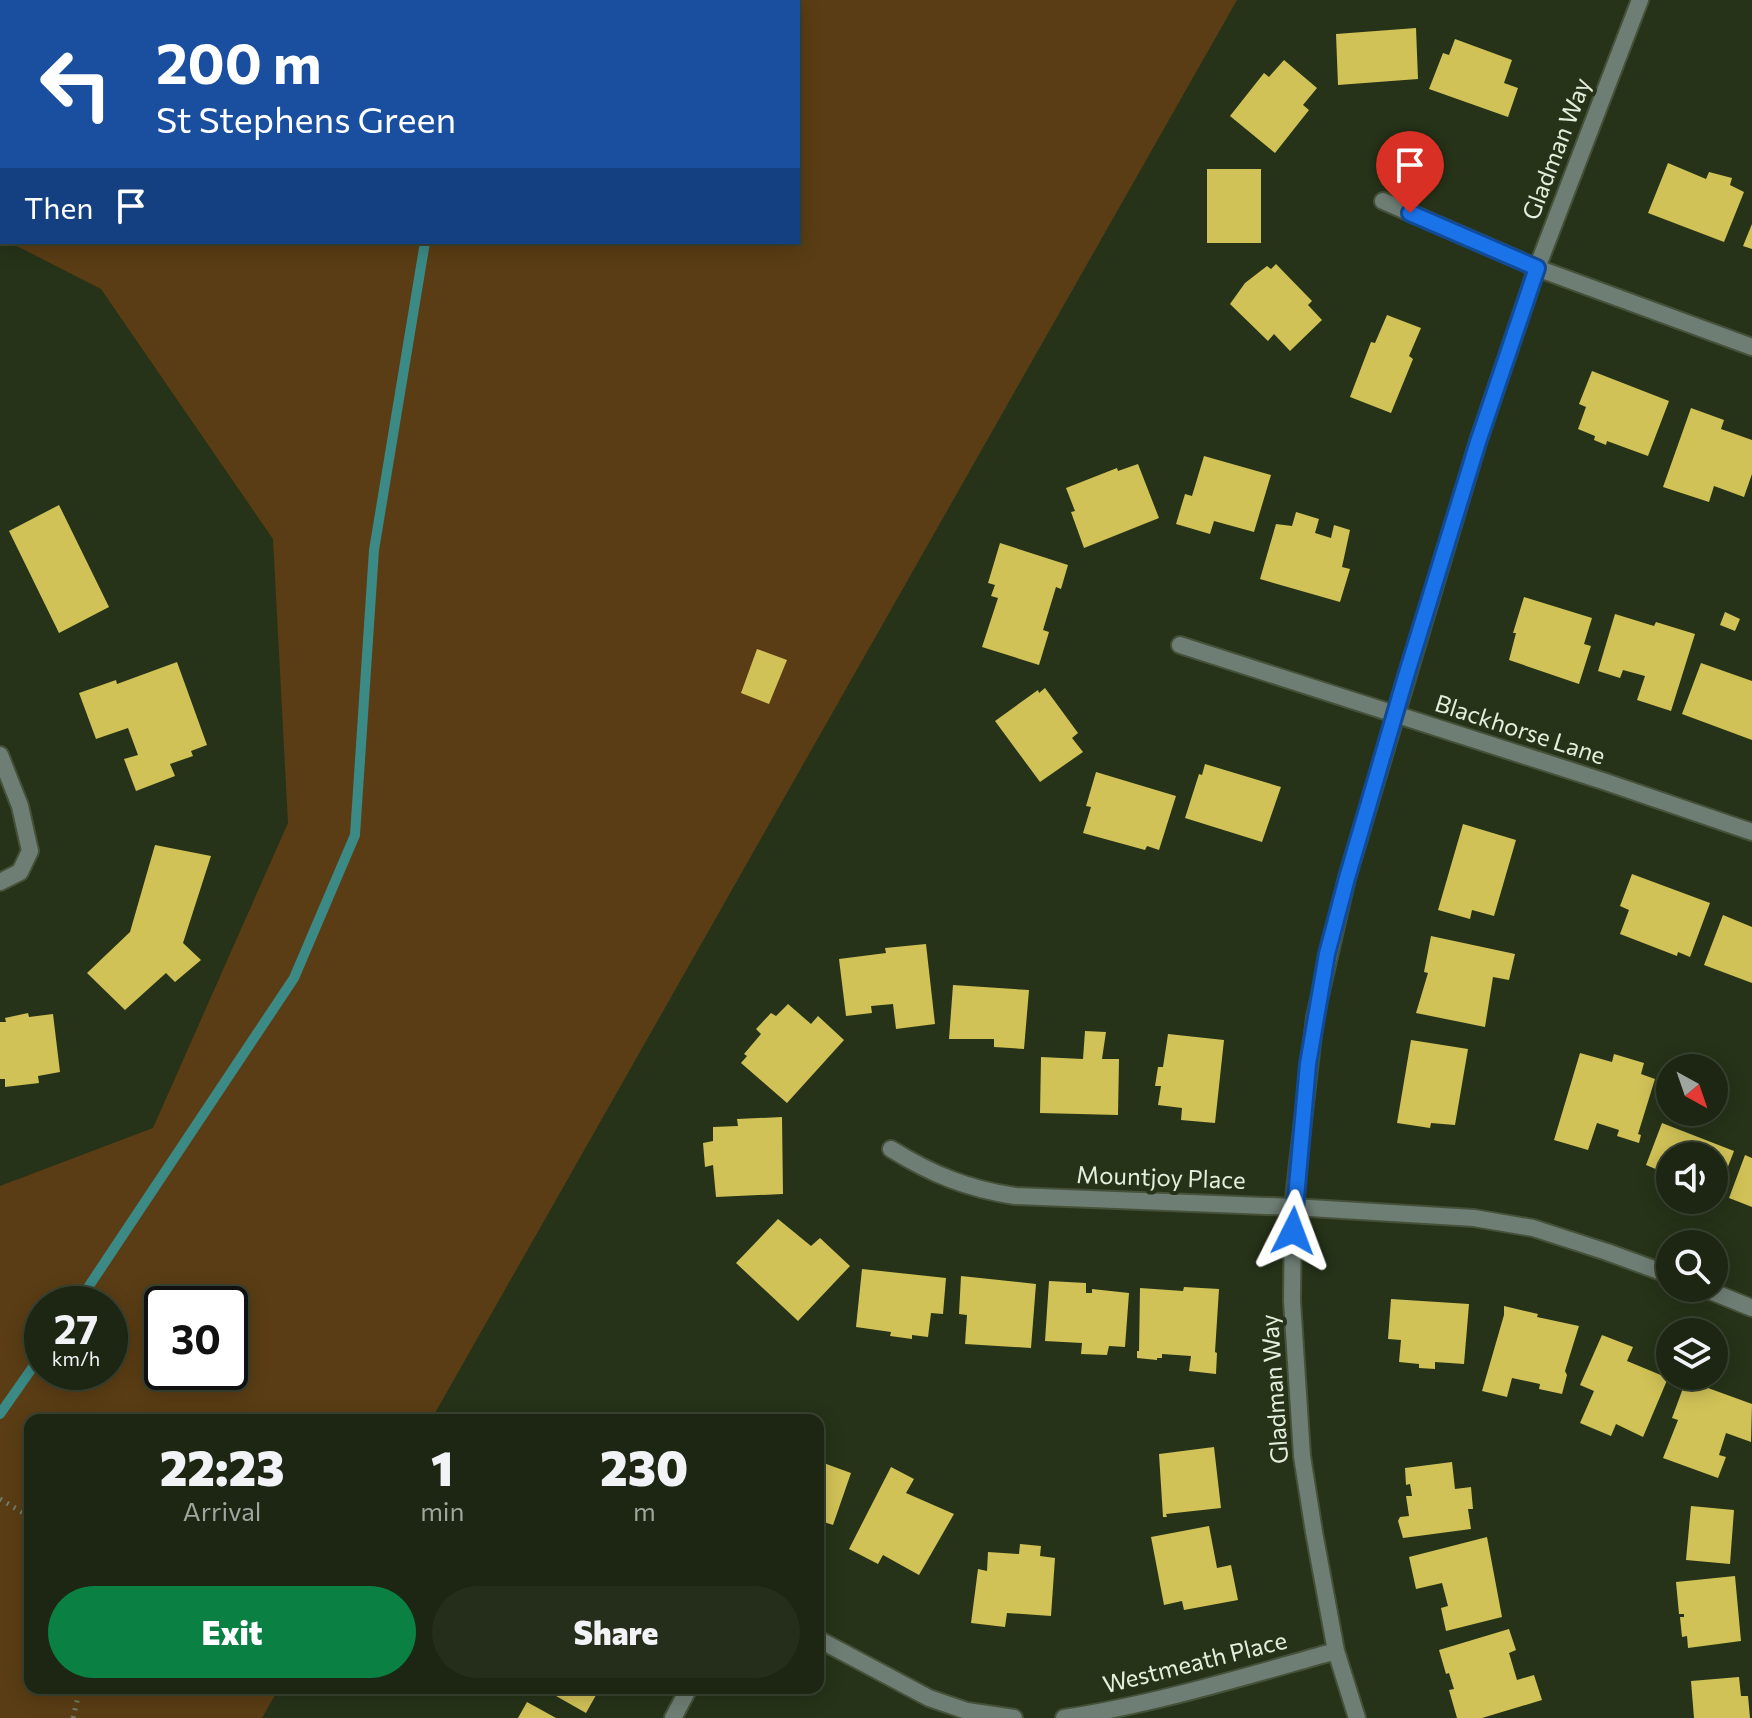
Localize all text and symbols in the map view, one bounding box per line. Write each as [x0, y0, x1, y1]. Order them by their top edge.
text: 200 m [156, 27, 322, 96]
icon: left [24, 32, 128, 136]
street label: Gladman Way [1515, 73, 1596, 224]
text: St Stephens Green [156, 96, 456, 140]
pin [1376, 131, 1444, 213]
icon: arrive [1388, 143, 1432, 187]
icon: arrive [109, 184, 153, 228]
text: Then [24, 188, 93, 225]
street label: Blackhorse Lane [1432, 687, 1609, 770]
north arrow [1656, 1054, 1728, 1126]
map controls [1656, 1054, 1728, 1390]
button: sound [1656, 1142, 1728, 1214]
street label: Mountjoy Place [1076, 1159, 1246, 1194]
position arrow [1251, 1189, 1335, 1273]
button: search [1656, 1230, 1728, 1302]
speed limit sign: 30 [144, 1286, 248, 1390]
text: 27 [54, 1303, 98, 1352]
street label: Gladman Way [1254, 1313, 1293, 1465]
button: layers [1656, 1318, 1728, 1390]
text: km/h [52, 1346, 100, 1370]
text: 22:23 [160, 1437, 285, 1496]
text: 1 [431, 1437, 454, 1496]
text: 230 [600, 1437, 688, 1496]
text: Arrival [183, 1495, 261, 1526]
text: min [420, 1495, 464, 1526]
text: m [633, 1495, 656, 1526]
button: Exit [48, 1586, 416, 1678]
button: Share [432, 1586, 800, 1678]
street label: Westmeath Place [1100, 1625, 1290, 1698]

